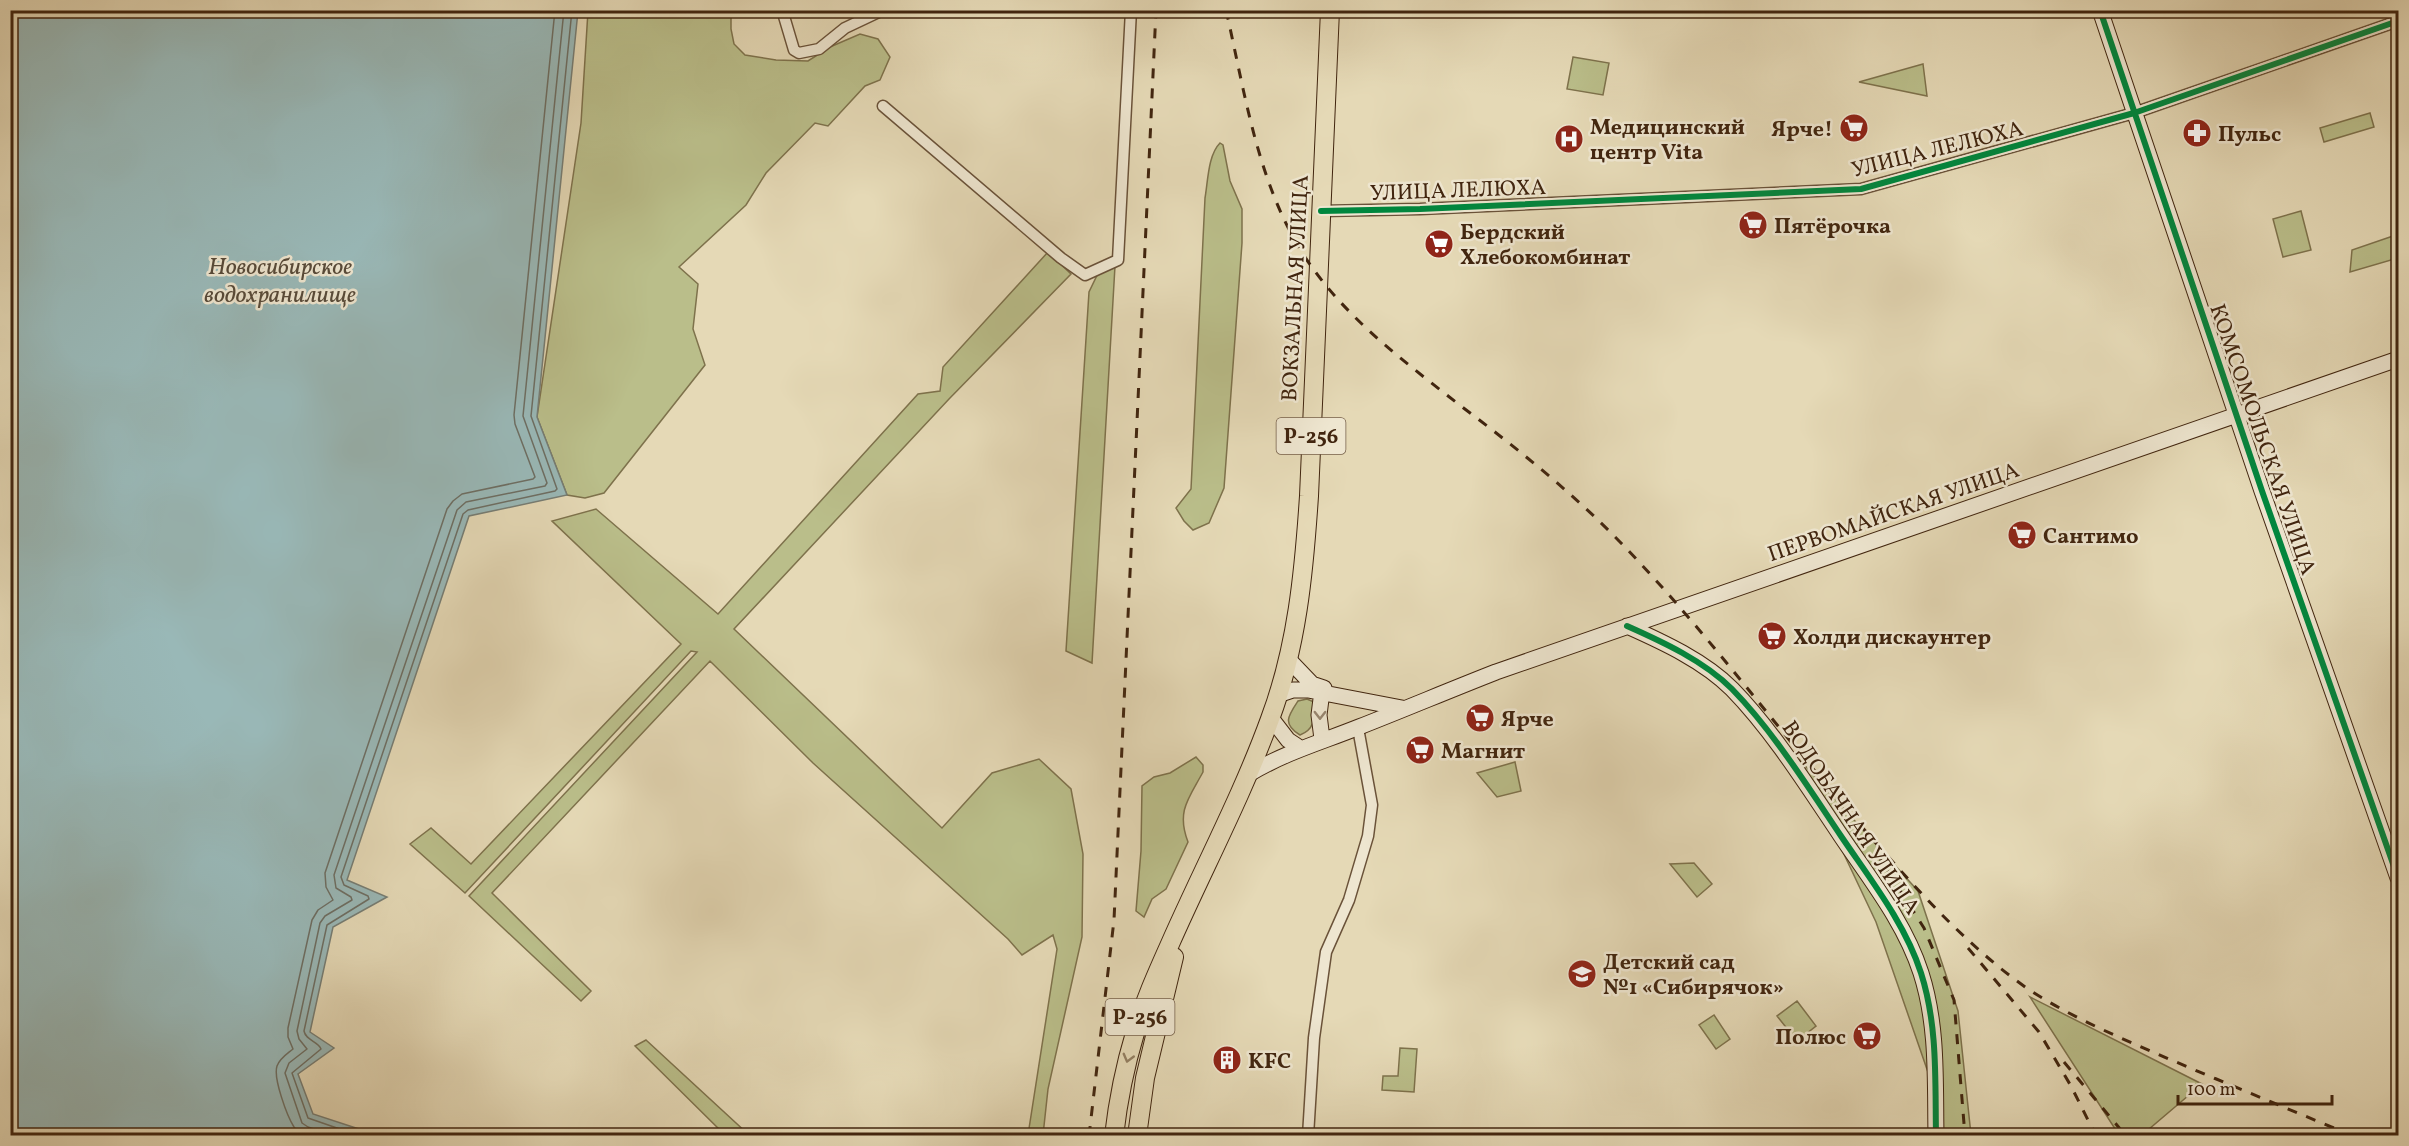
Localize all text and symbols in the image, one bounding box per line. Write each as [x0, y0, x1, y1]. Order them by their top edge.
supermarket icon: Ярче! [1838, 112, 1870, 144]
place label: Медицинский центр Vita [1590, 113, 1745, 169]
street label: УЛИЦА ЛЕЛЮХА [1848, 114, 2027, 187]
place label: Ярче! [1771, 115, 1833, 146]
pharmacy icon: Пульс [2181, 117, 2213, 149]
place label: Пульс [2218, 120, 2281, 151]
hospital icon: Медицинский центр Vita [1553, 123, 1585, 155]
street label: УЛИЦА ЛЕЛЮХА [1370, 173, 1547, 210]
street label: ВОКЗАЛЬНАЯ УЛИЦА [1275, 174, 1318, 402]
supermarket icon: Пятёрочка [1737, 209, 1769, 241]
place label: Пятёрочка [1774, 212, 1891, 243]
place label: Бердский Хлебокомбинат [1460, 218, 1630, 274]
supermarket icon: Бердский Хлебокомбинат [1423, 228, 1455, 260]
water label: Новосибирское водохранилище [204, 251, 356, 313]
street label: КОМСОМОЛЬСКАЯ УЛИЦА [2201, 300, 2323, 580]
road number: Р-256 [1276, 418, 1346, 454]
street label: ПЕРВОМАЙСКАЯ УЛИЦА [1764, 456, 2024, 571]
supermarket icon: Сантимо [2006, 519, 2038, 551]
place label: Сантимо [2043, 522, 2139, 553]
supermarket icon: Холди дискаунтер [1756, 620, 1788, 652]
place label: Холди дискаунтер [1793, 623, 1991, 654]
supermarket icon: Ярче [1464, 702, 1496, 734]
place label: Ярче [1501, 705, 1554, 736]
one-way arrow [1314, 711, 1326, 720]
street label: ВОДОБАЧНАЯ УЛИЦА [1773, 715, 1927, 922]
supermarket icon: Магнит [1404, 734, 1436, 766]
place label: Магнит [1441, 737, 1525, 768]
place label: Детский сад №1 «Сибирячок» [1603, 948, 1784, 1004]
school or university icon: Детский сад №1 «Сибирячок» [1566, 958, 1598, 990]
road number: Р-256 [1106, 999, 1174, 1035]
supermarket icon: Полюс [1851, 1020, 1883, 1052]
place label: Полюс [1775, 1023, 1846, 1054]
building icon: KFC [1211, 1044, 1243, 1076]
place label: KFC [1248, 1047, 1291, 1078]
one-way arrow [1123, 1053, 1136, 1063]
scale bar [2178, 1068, 2332, 1106]
text: 100 m [2187, 1078, 2236, 1103]

